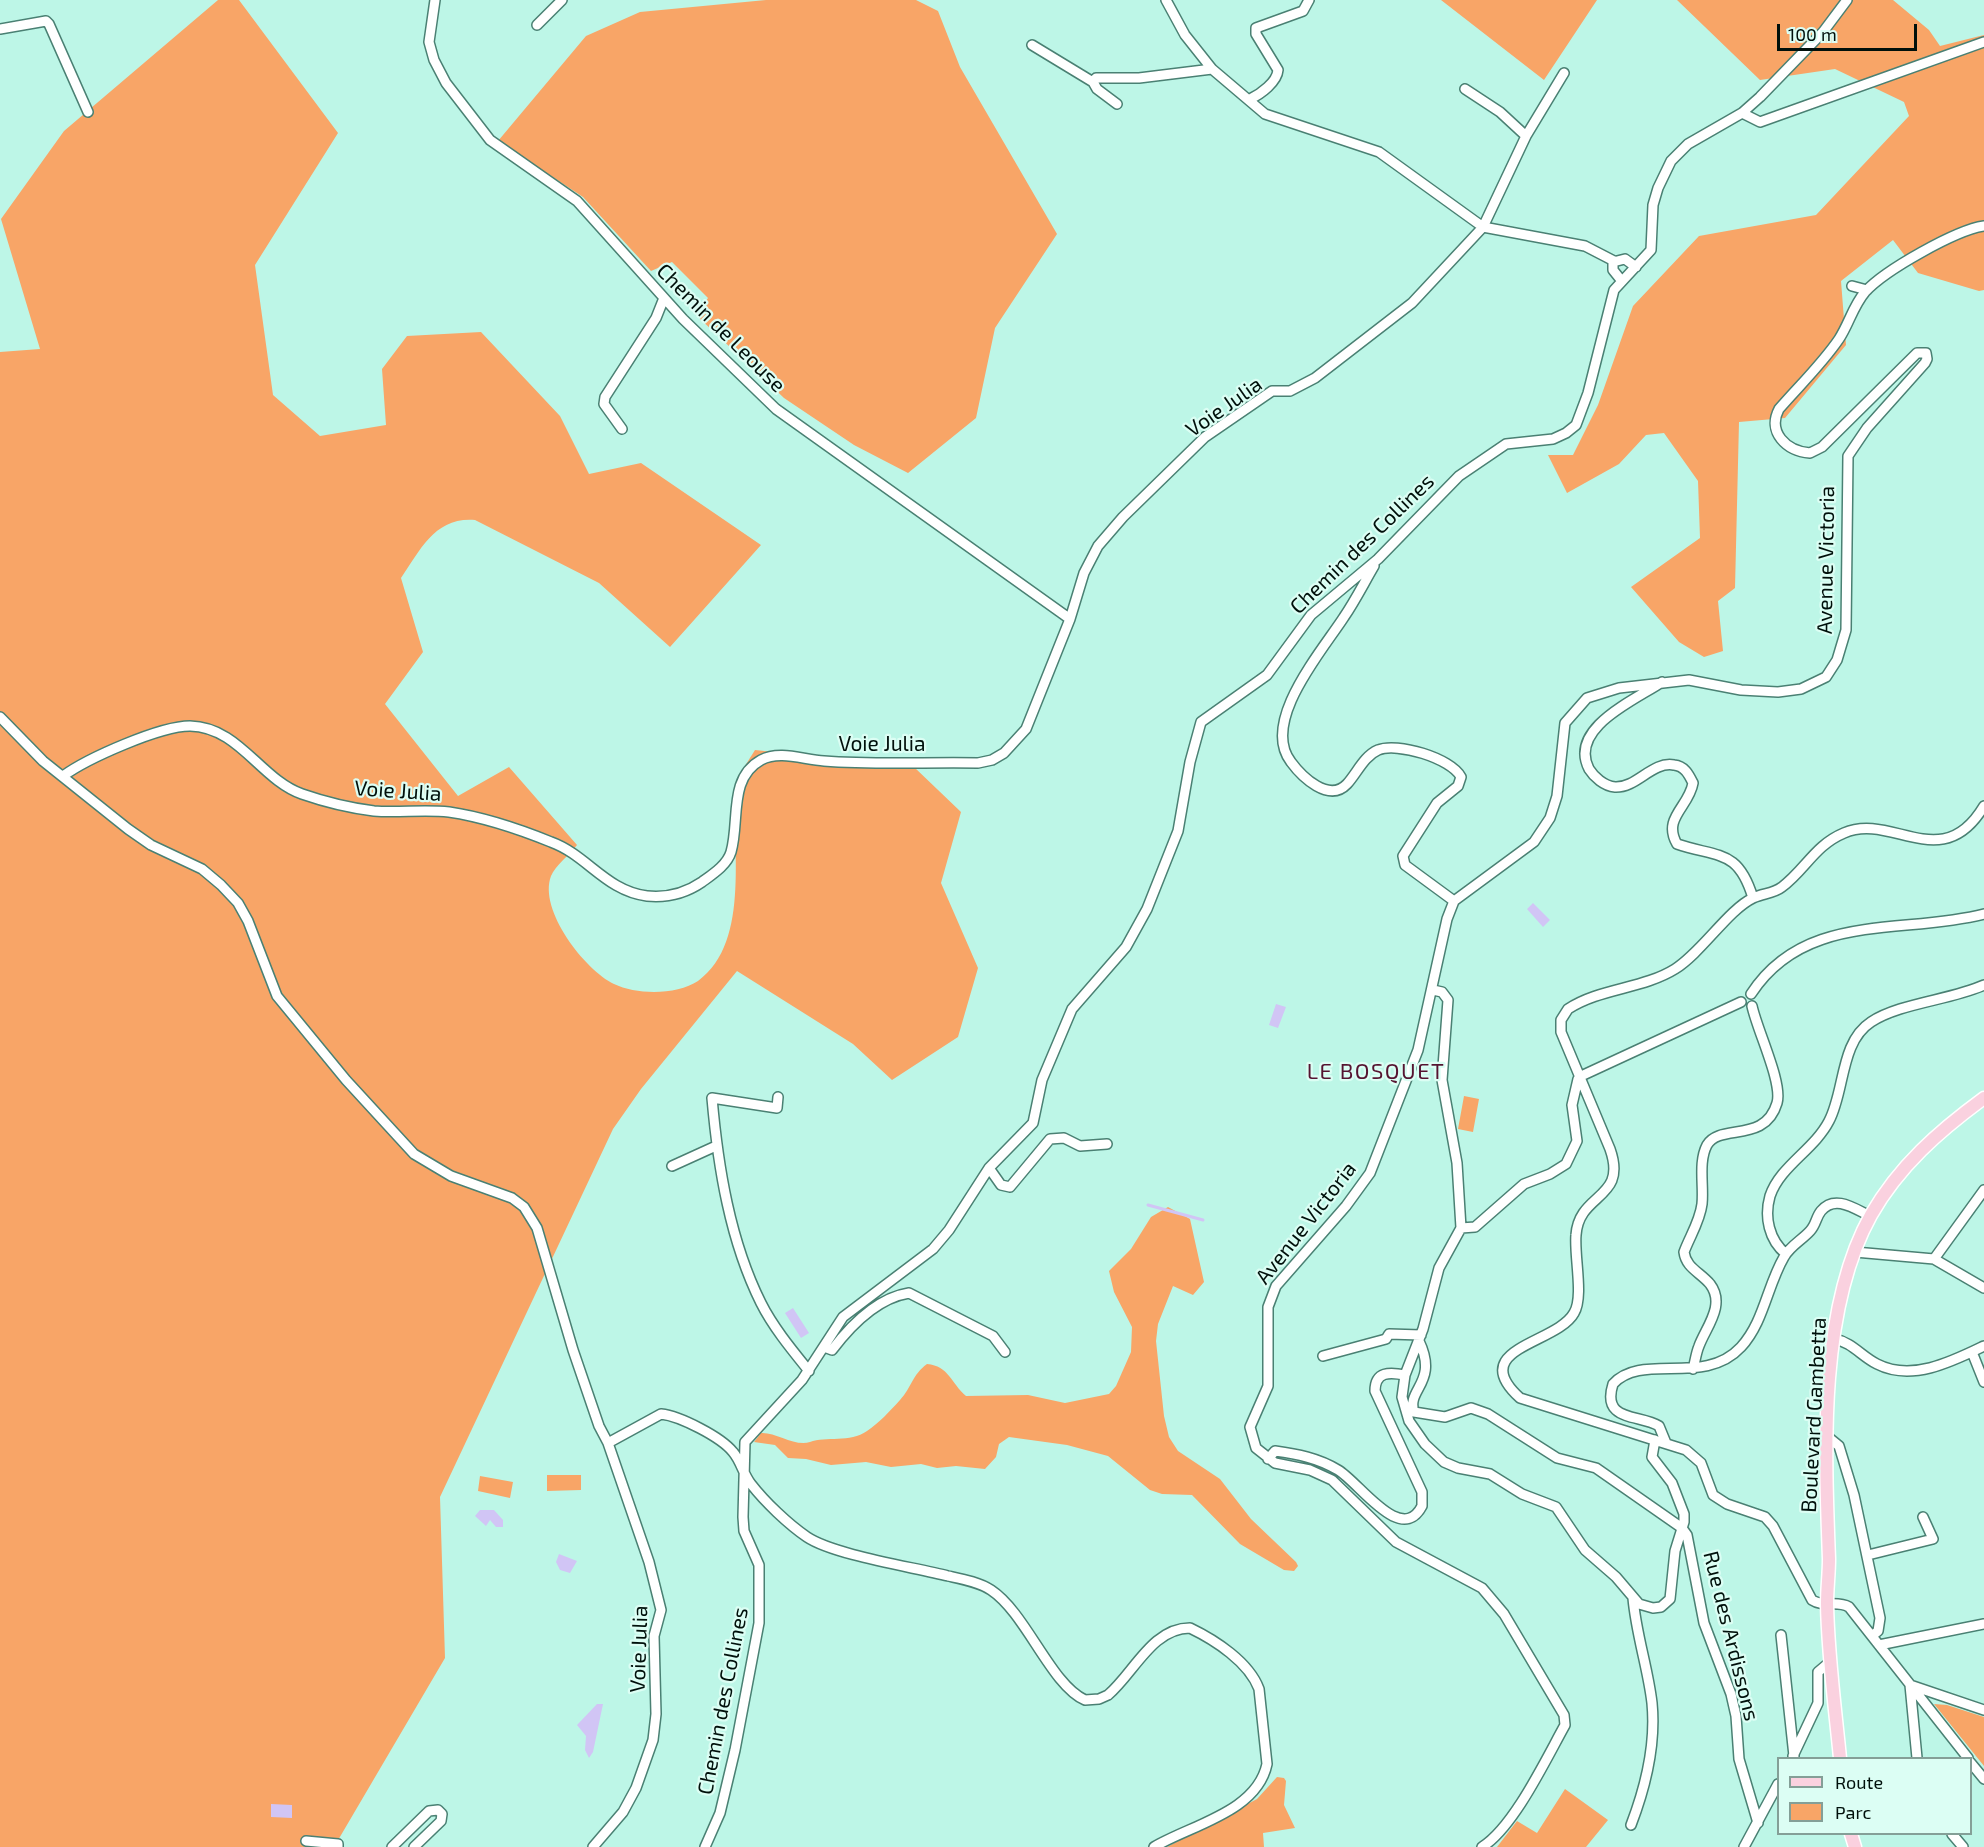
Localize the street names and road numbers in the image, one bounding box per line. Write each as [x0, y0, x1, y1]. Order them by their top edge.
street label: Chemin de Leouse [651, 258, 791, 398]
street label: Voie Julia [1181, 372, 1267, 442]
street label: Chemin des Collines [1285, 469, 1439, 619]
street label: Avenue Victoria [1812, 486, 1840, 634]
street label: Voie Julia [838, 731, 926, 757]
street label: Voie Julia [354, 775, 442, 807]
street label: Avenue Victoria [1250, 1157, 1362, 1289]
street label: Boulevard Gambetta [1796, 1317, 1832, 1513]
street label: Rue des Ardissons [1698, 1548, 1764, 1724]
street label: Voie Julia [625, 1605, 653, 1693]
street label: Chemin des Collines [692, 1605, 754, 1797]

